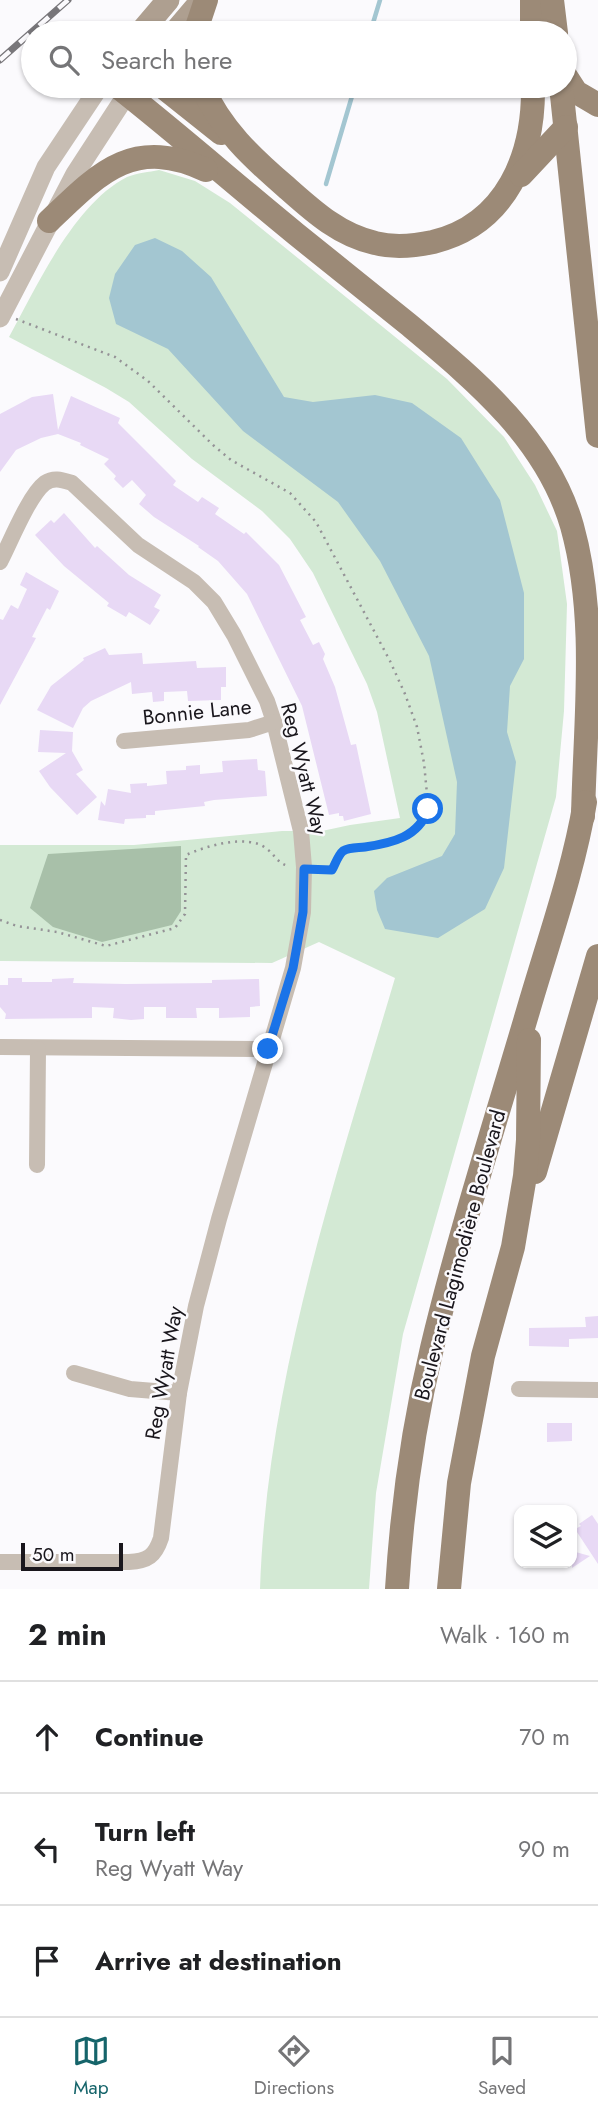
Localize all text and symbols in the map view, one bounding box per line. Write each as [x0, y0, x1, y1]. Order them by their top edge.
search box [21, 21, 577, 98]
icon: search [45, 41, 83, 79]
text: Search here [101, 41, 233, 79]
street label: Bonnie Lane [141, 691, 253, 733]
street label: Reg Wyatt Way [273, 700, 335, 839]
route start [412, 793, 443, 824]
route end [252, 1033, 283, 1064]
street label: Boulevard Lagimodière Boulevard [407, 1106, 513, 1404]
street label: Reg Wyatt Way [137, 1303, 191, 1442]
map controls [514, 1505, 577, 1568]
button: layers [514, 1505, 577, 1568]
scale bar [21, 1540, 122, 1572]
text: 50 m [32, 1541, 75, 1568]
text: 2 min [28, 1613, 107, 1656]
text: Walk · 160 m [440, 1618, 570, 1652]
icon: ahead [28, 1718, 66, 1756]
text: Continue [95, 1718, 204, 1756]
text: 70 m [519, 1720, 570, 1754]
text: Turn left [95, 1813, 195, 1851]
icon: left [28, 1830, 66, 1868]
text: 90 m [518, 1832, 570, 1866]
text: Reg Wyatt Way [95, 1851, 243, 1885]
icon: arrive [28, 1942, 66, 1980]
text: Arrive at destination [95, 1942, 342, 1980]
tab: Map [72, 2032, 110, 2101]
tab: Directions [254, 2032, 334, 2101]
tab: Saved [478, 2032, 526, 2101]

